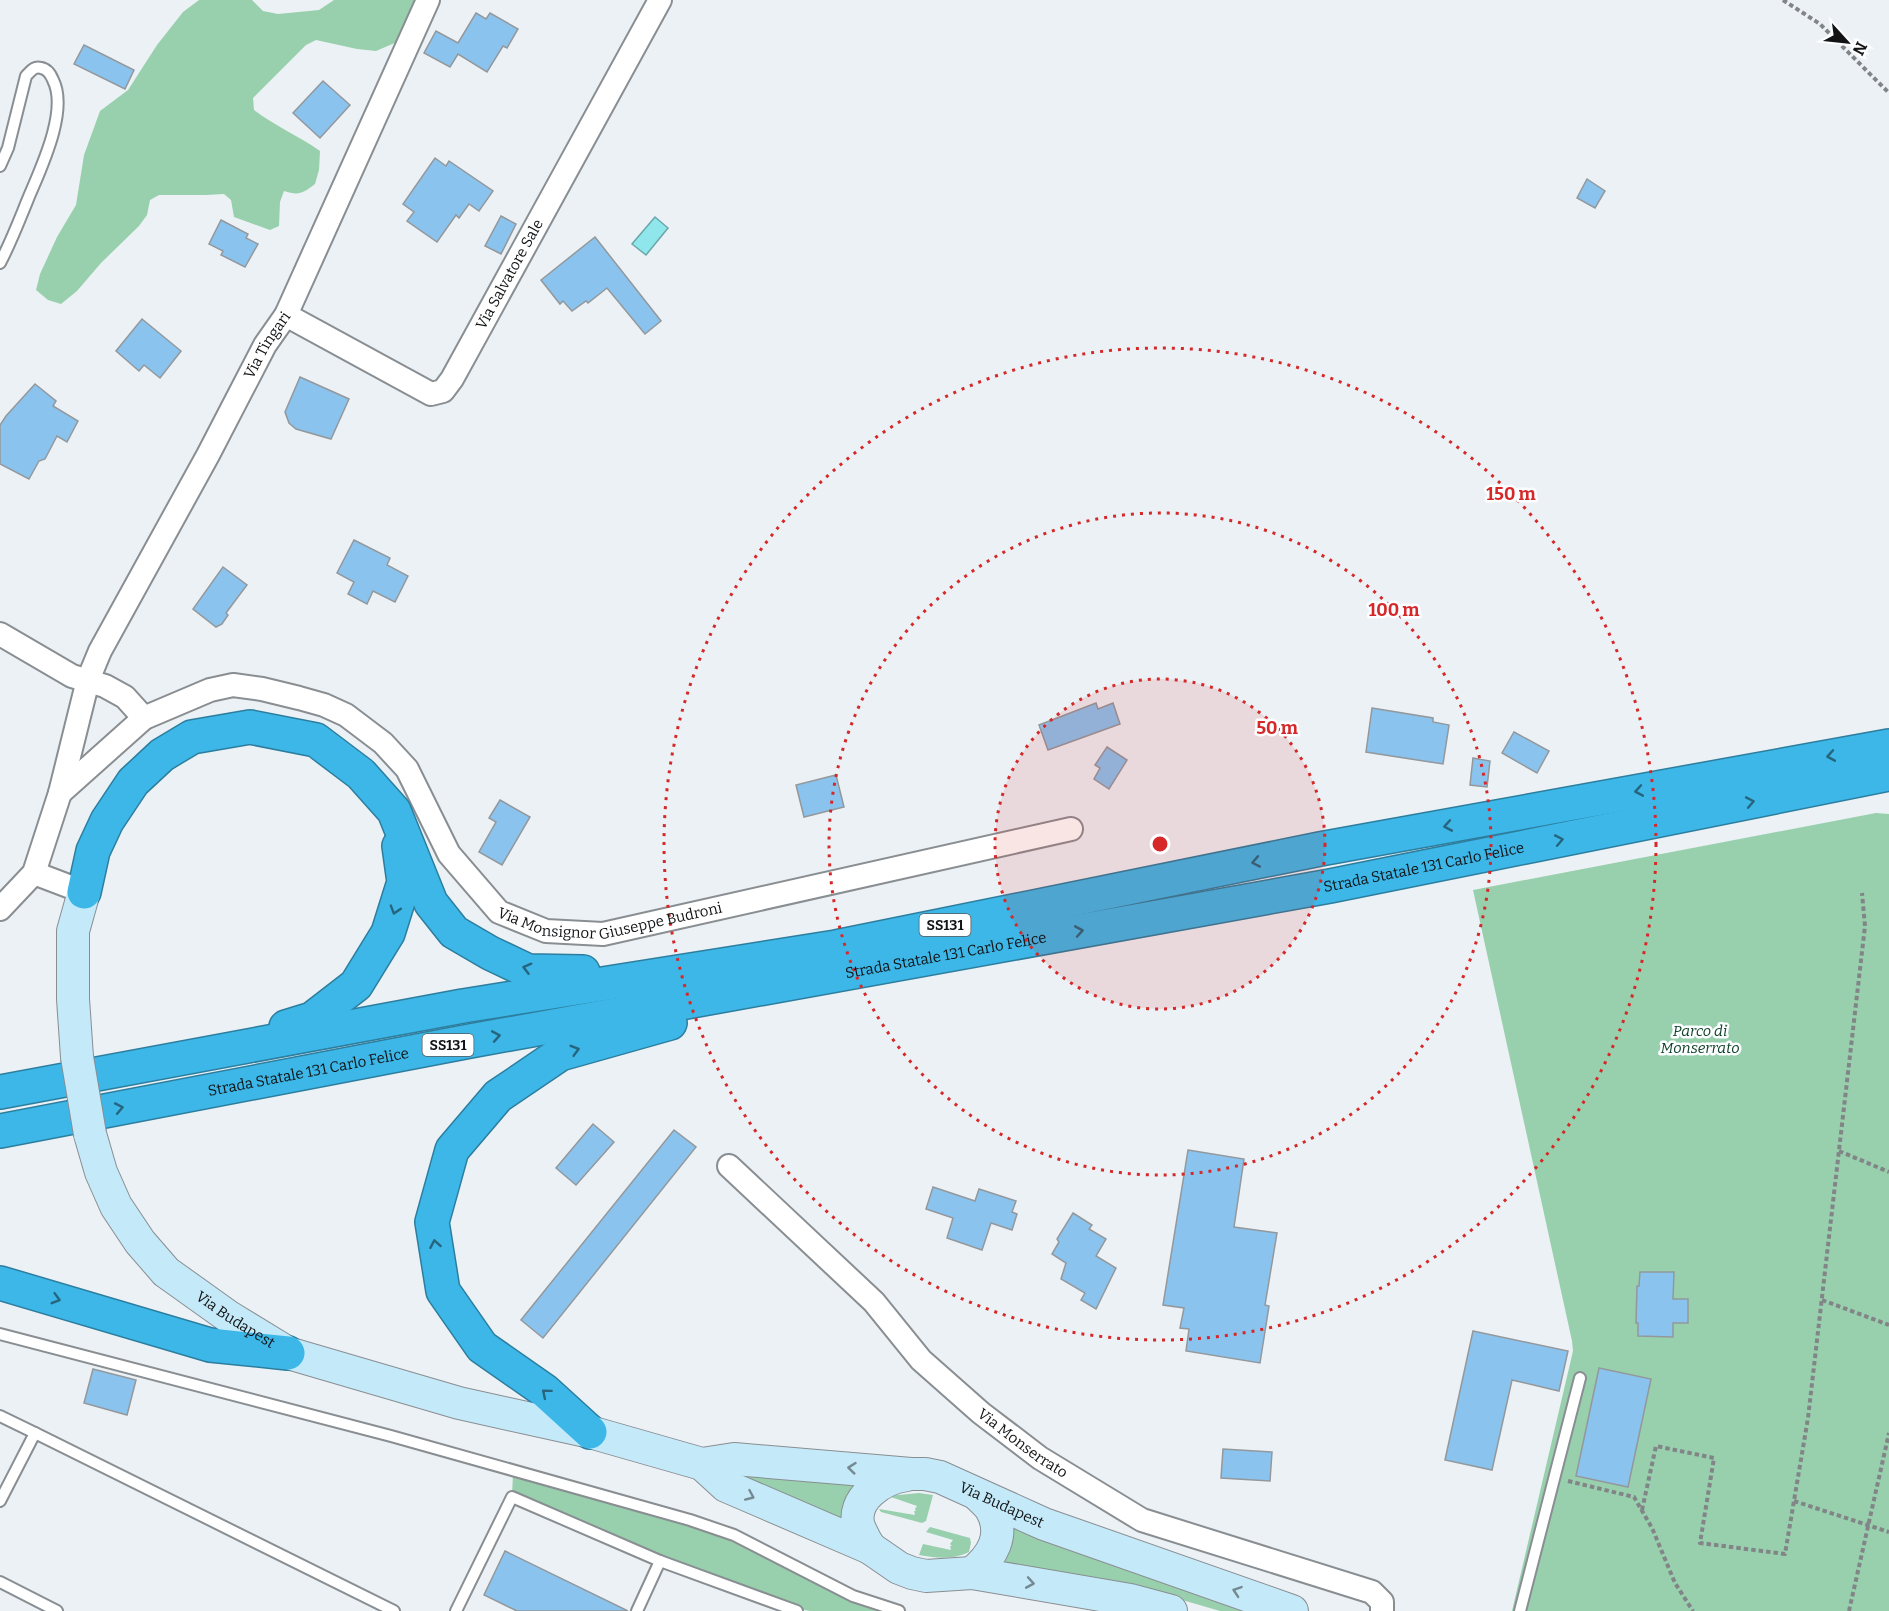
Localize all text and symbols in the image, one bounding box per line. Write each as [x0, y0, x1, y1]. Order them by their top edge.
north arrow [1817, 12, 1877, 72]
text: N [1849, 39, 1871, 58]
street label: Via Salvatore Sale [472, 216, 547, 332]
street label: Via Tingari [240, 308, 295, 382]
text: 150 m [1486, 483, 1536, 505]
text: 100 m [1368, 599, 1420, 621]
text: 50 m [1256, 717, 1298, 739]
one-way arrow [1827, 750, 1836, 762]
one-way arrow [1635, 784, 1645, 797]
one-way arrow [1745, 796, 1755, 809]
one-way arrow [1443, 819, 1453, 832]
centre of rings [1150, 834, 1170, 854]
one-way arrow [1554, 834, 1564, 847]
street label: Strada Statale 131 Carlo Felice [1322, 838, 1526, 896]
one-way arrow [1251, 855, 1261, 868]
street label: Via Monsignor Giuseppe Budroni [497, 897, 727, 915]
text: Via Monsignor Giuseppe Budroni [495, 898, 724, 944]
one-way arrow [390, 904, 402, 915]
road number: SS131 [920, 914, 970, 936]
one-way arrow [1074, 925, 1083, 937]
street label: Strada Statale 131 Carlo Felice [844, 928, 1048, 982]
one-way arrow [522, 963, 532, 976]
park label: Parco di Monserrato [1661, 1022, 1740, 1057]
one-way arrow [491, 1030, 501, 1043]
road number: SS131 [422, 1034, 474, 1056]
street label: Strada Statale 131 Carlo Felice [206, 1044, 410, 1100]
one-way arrow [569, 1045, 580, 1057]
one-way arrow [114, 1102, 124, 1115]
one-way arrow [430, 1239, 442, 1248]
street label: Via Budapest [192, 1287, 279, 1352]
one-way arrow [50, 1292, 61, 1304]
one-way arrow [542, 1389, 553, 1400]
street label: Via Monserrato [974, 1405, 1071, 1482]
one-way arrow [848, 1463, 857, 1475]
street label: Via Budapest [957, 1478, 1047, 1532]
one-way arrow [744, 1489, 755, 1501]
one-way arrow [1025, 1576, 1035, 1589]
one-way arrow [1232, 1585, 1243, 1598]

